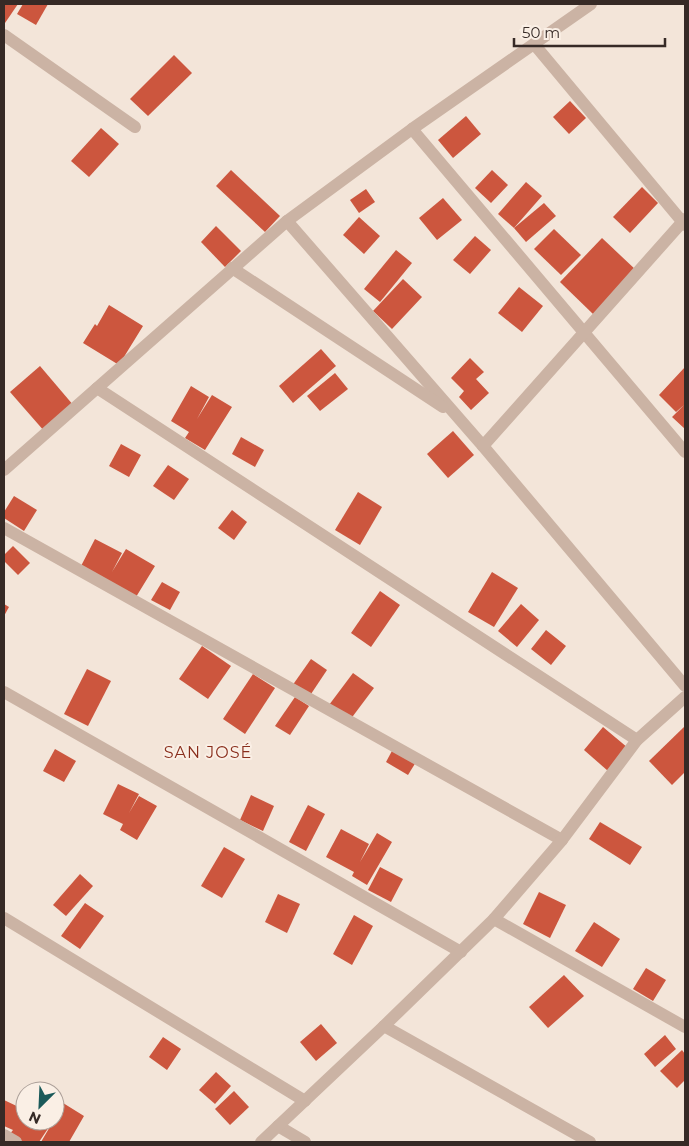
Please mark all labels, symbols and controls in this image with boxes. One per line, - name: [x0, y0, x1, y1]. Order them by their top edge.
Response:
- scale bar: [514, 15, 665, 47]
- text: 50 m: [522, 23, 560, 42]
- district label: SAN JOSÉ: [164, 743, 252, 762]
- north arrow: [15, 1081, 65, 1131]
- text: N: [26, 1107, 44, 1128]

